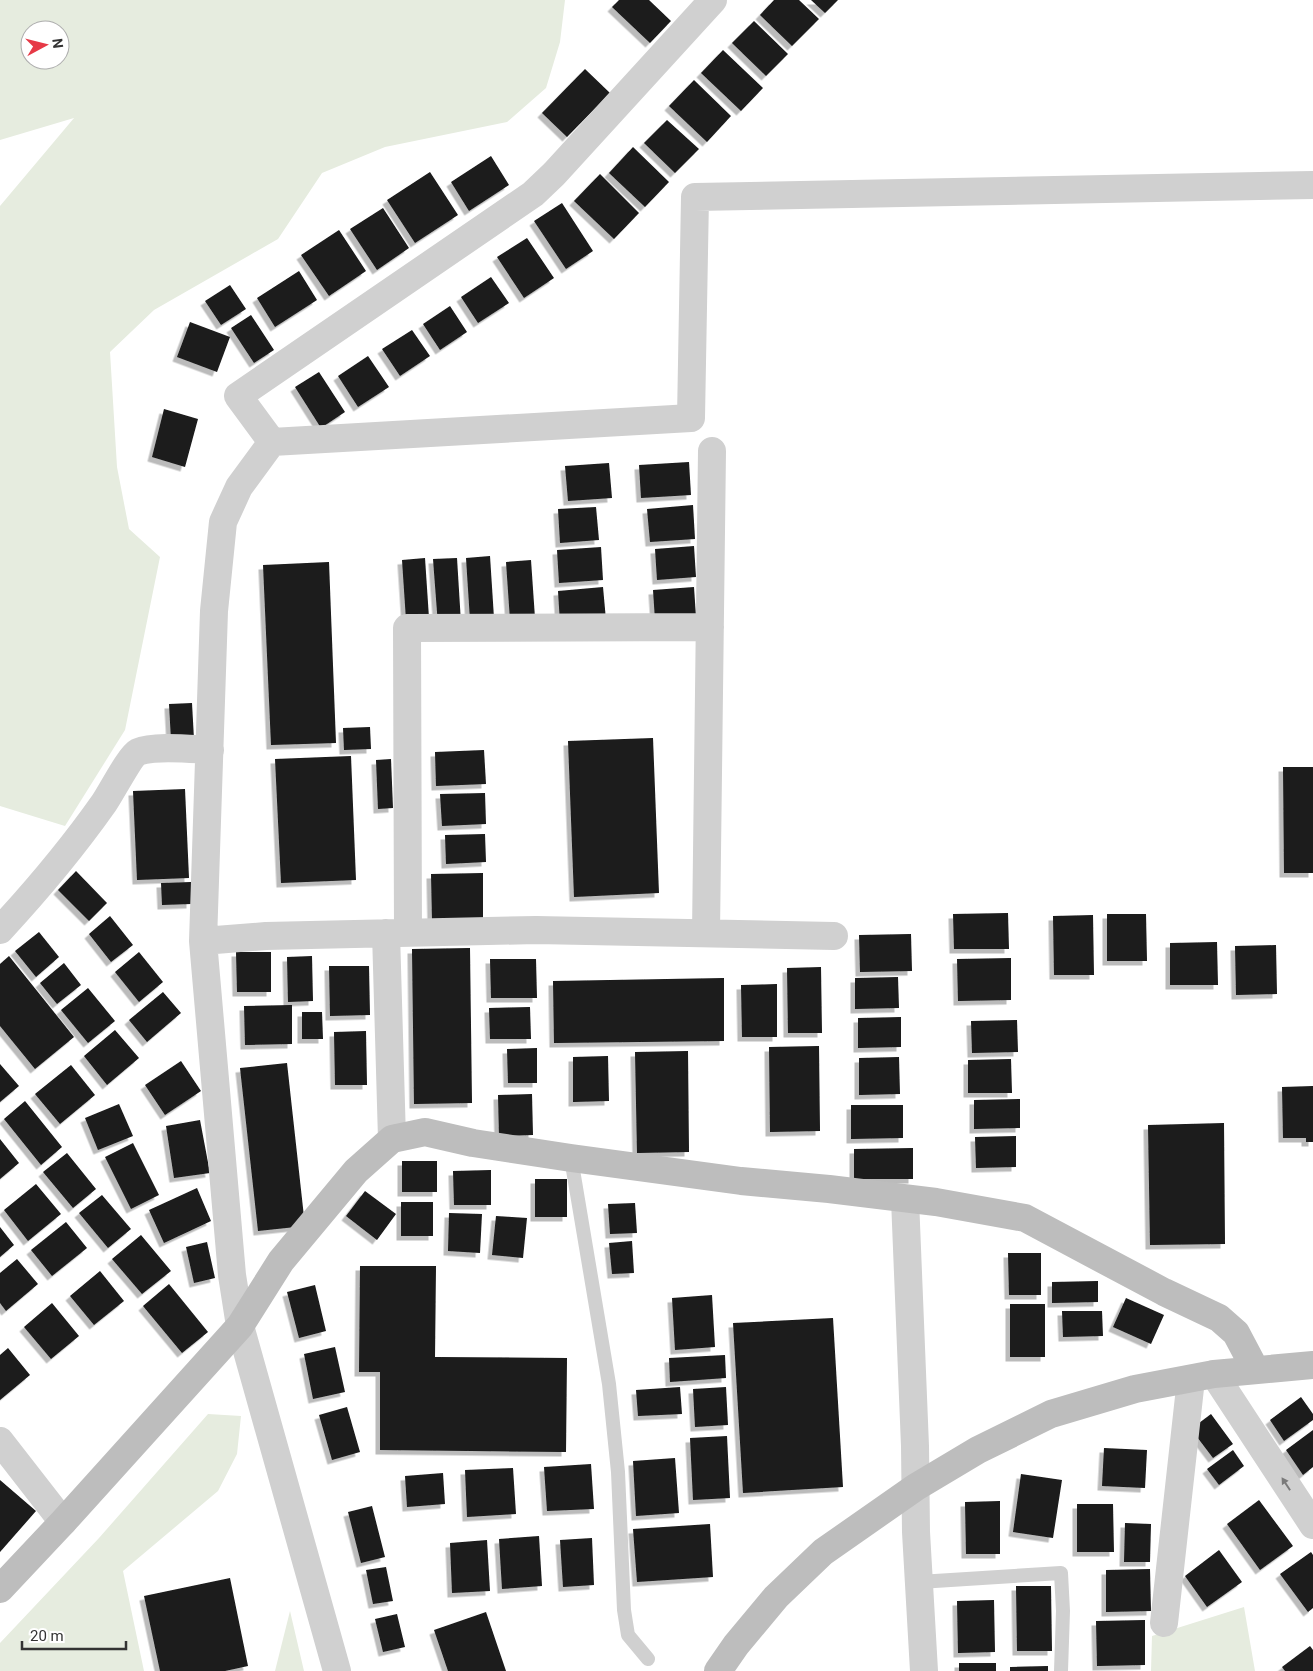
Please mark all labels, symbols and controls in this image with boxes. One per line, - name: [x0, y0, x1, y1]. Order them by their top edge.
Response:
- north arrow: [20, 20, 70, 70]
- text: N: [49, 38, 66, 49]
- one-way arrow: [1281, 1478, 1291, 1491]
- scale bar: [22, 1618, 126, 1650]
- text: 20 m: [30, 1627, 64, 1645]

